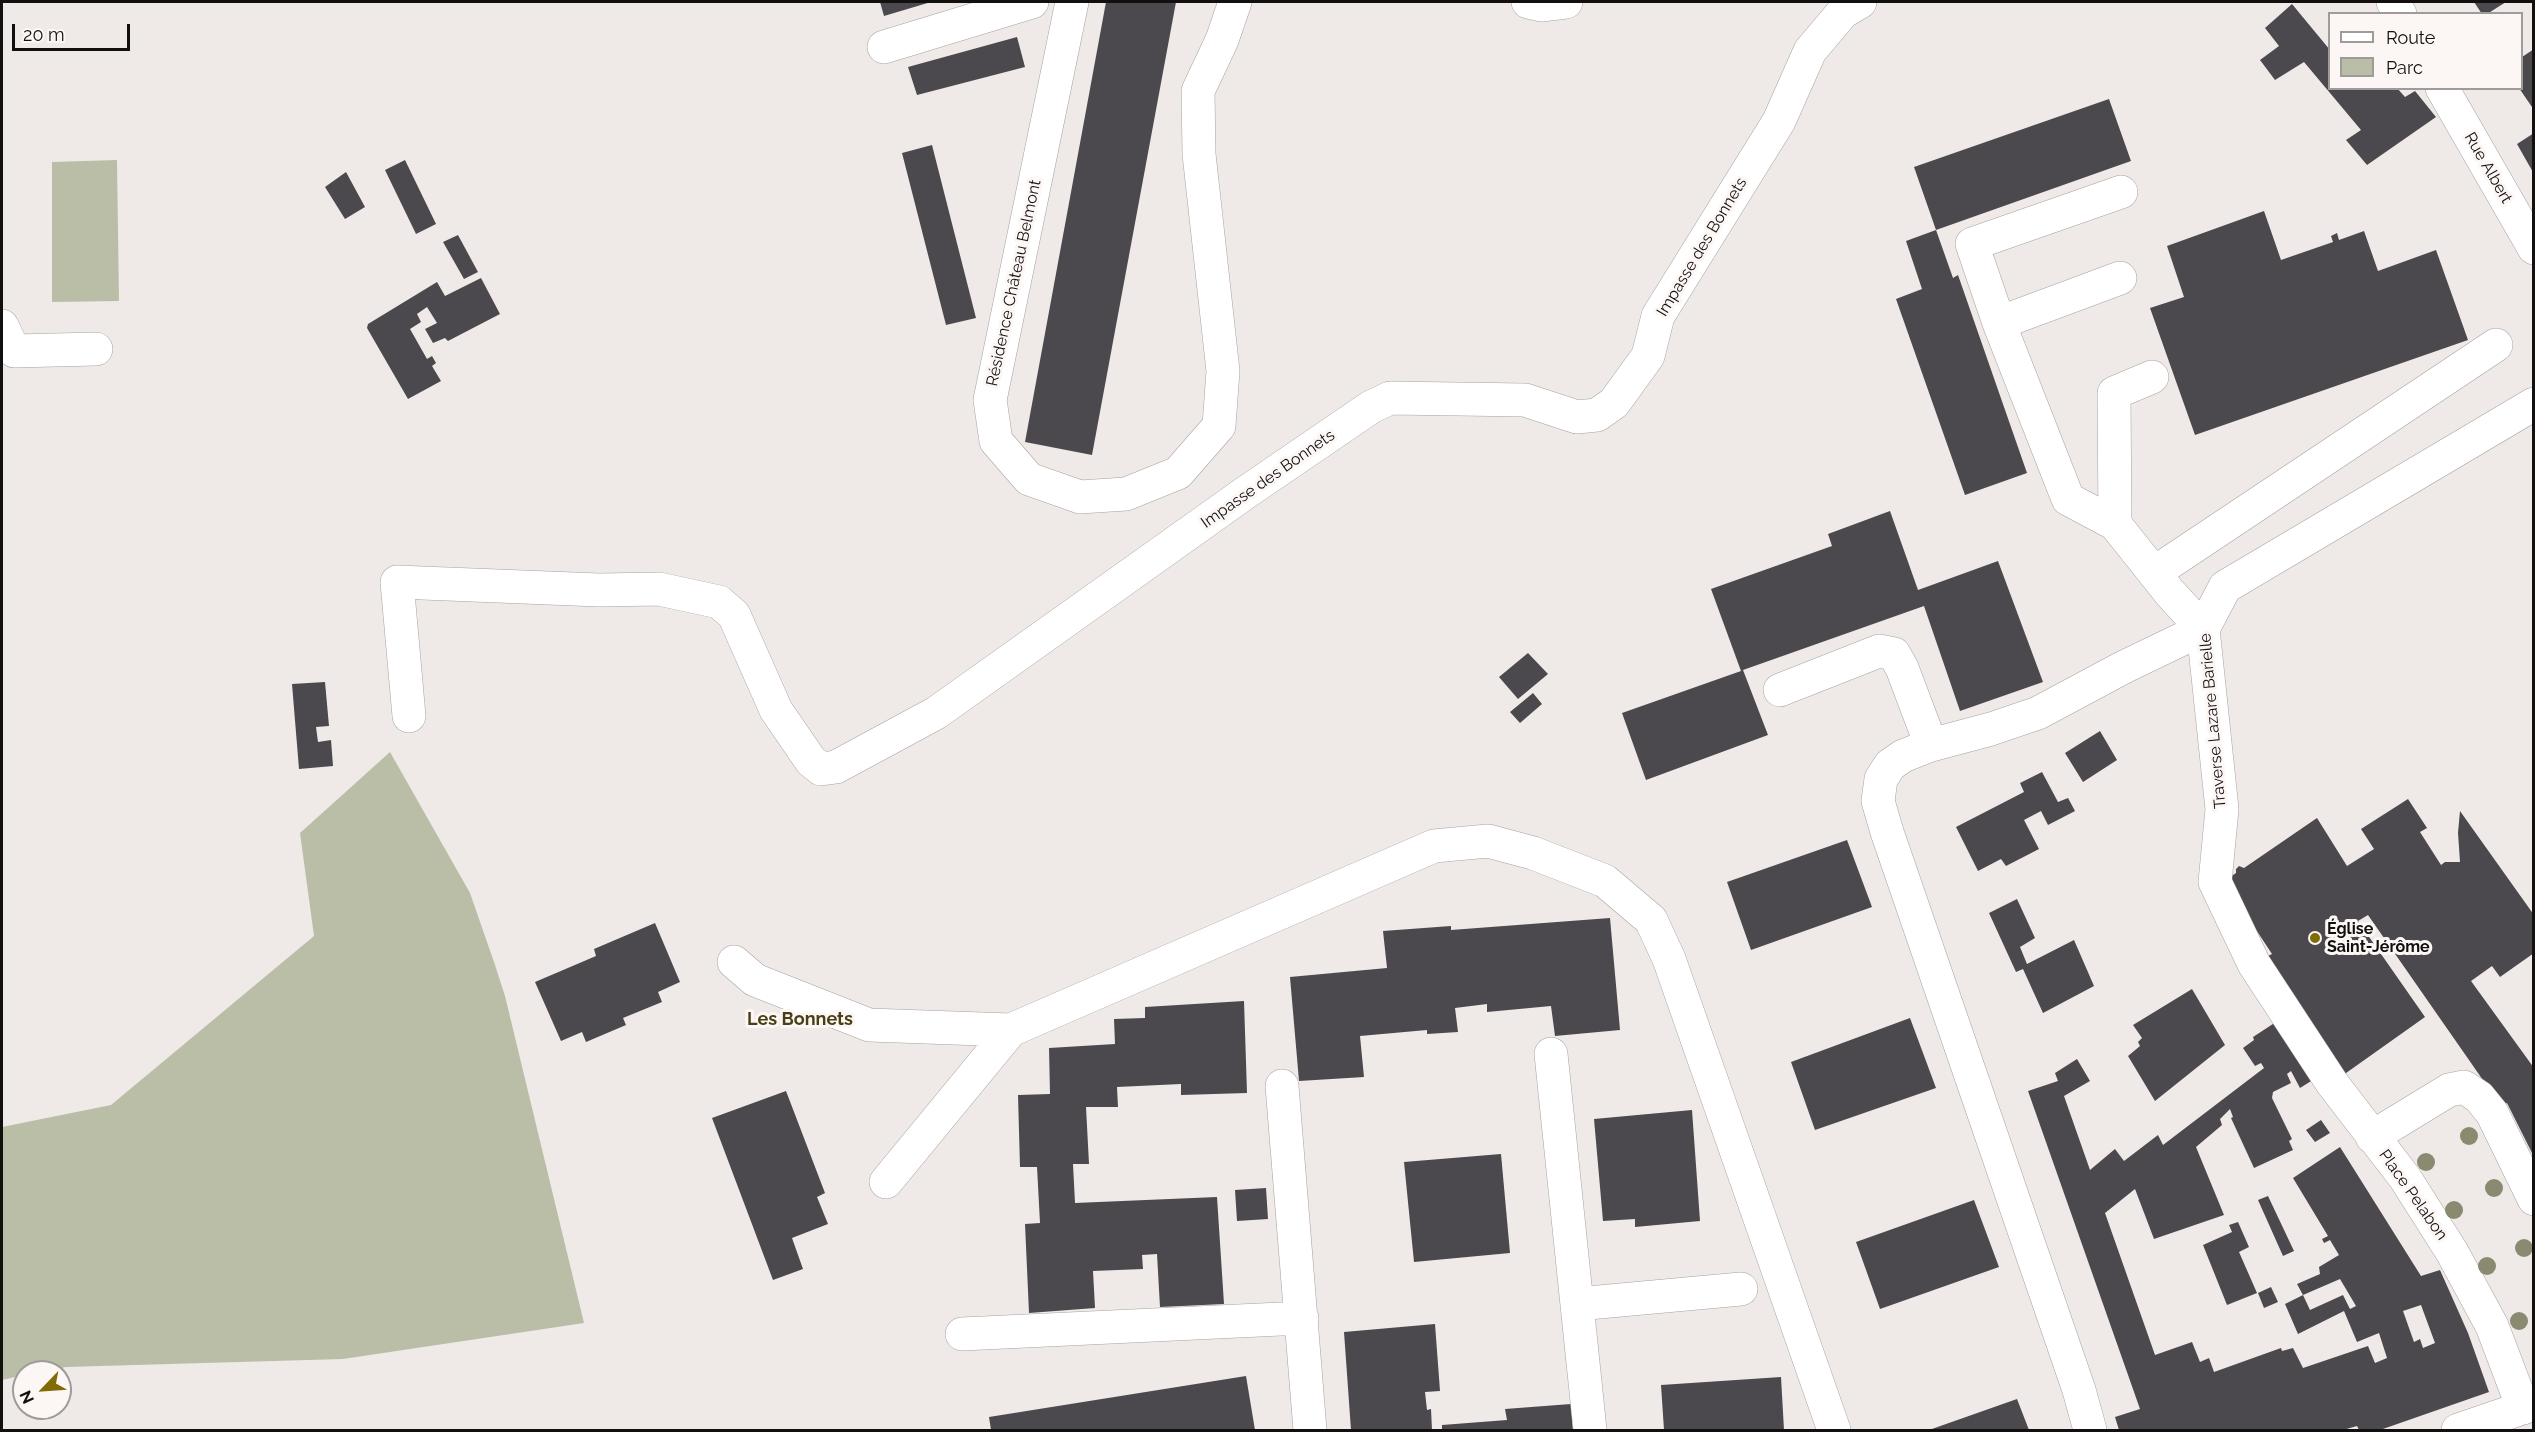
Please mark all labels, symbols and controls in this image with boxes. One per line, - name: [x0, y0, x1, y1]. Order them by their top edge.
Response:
- scale bar: [15, 12, 134, 50]
- legend: [2328, 12, 2523, 90]
- text: 20 m: [23, 24, 65, 45]
- text: Route: [2386, 27, 2435, 48]
- text: Parc: [2386, 57, 2423, 78]
- street label: Rue Albert: [2460, 129, 2516, 207]
- street label: Impasse des Bonnets: [1653, 174, 1751, 320]
- street label: Résidence Château Belmont: [983, 178, 1045, 388]
- street label: Impasse des Bonnets: [1198, 426, 1338, 532]
- street label: Traverse Lazare Barielle: [2196, 632, 2230, 810]
- place label: Église Saint-Jérôme: [2327, 919, 2430, 957]
- marker: Église Saint-Jérôme: [2308, 931, 2322, 945]
- district label: Les Bonnets: [747, 1009, 853, 1031]
- street label: Place Pelabon: [2375, 1146, 2451, 1244]
- north arrow: [12, 1360, 72, 1420]
- text: N: [16, 1387, 38, 1407]

